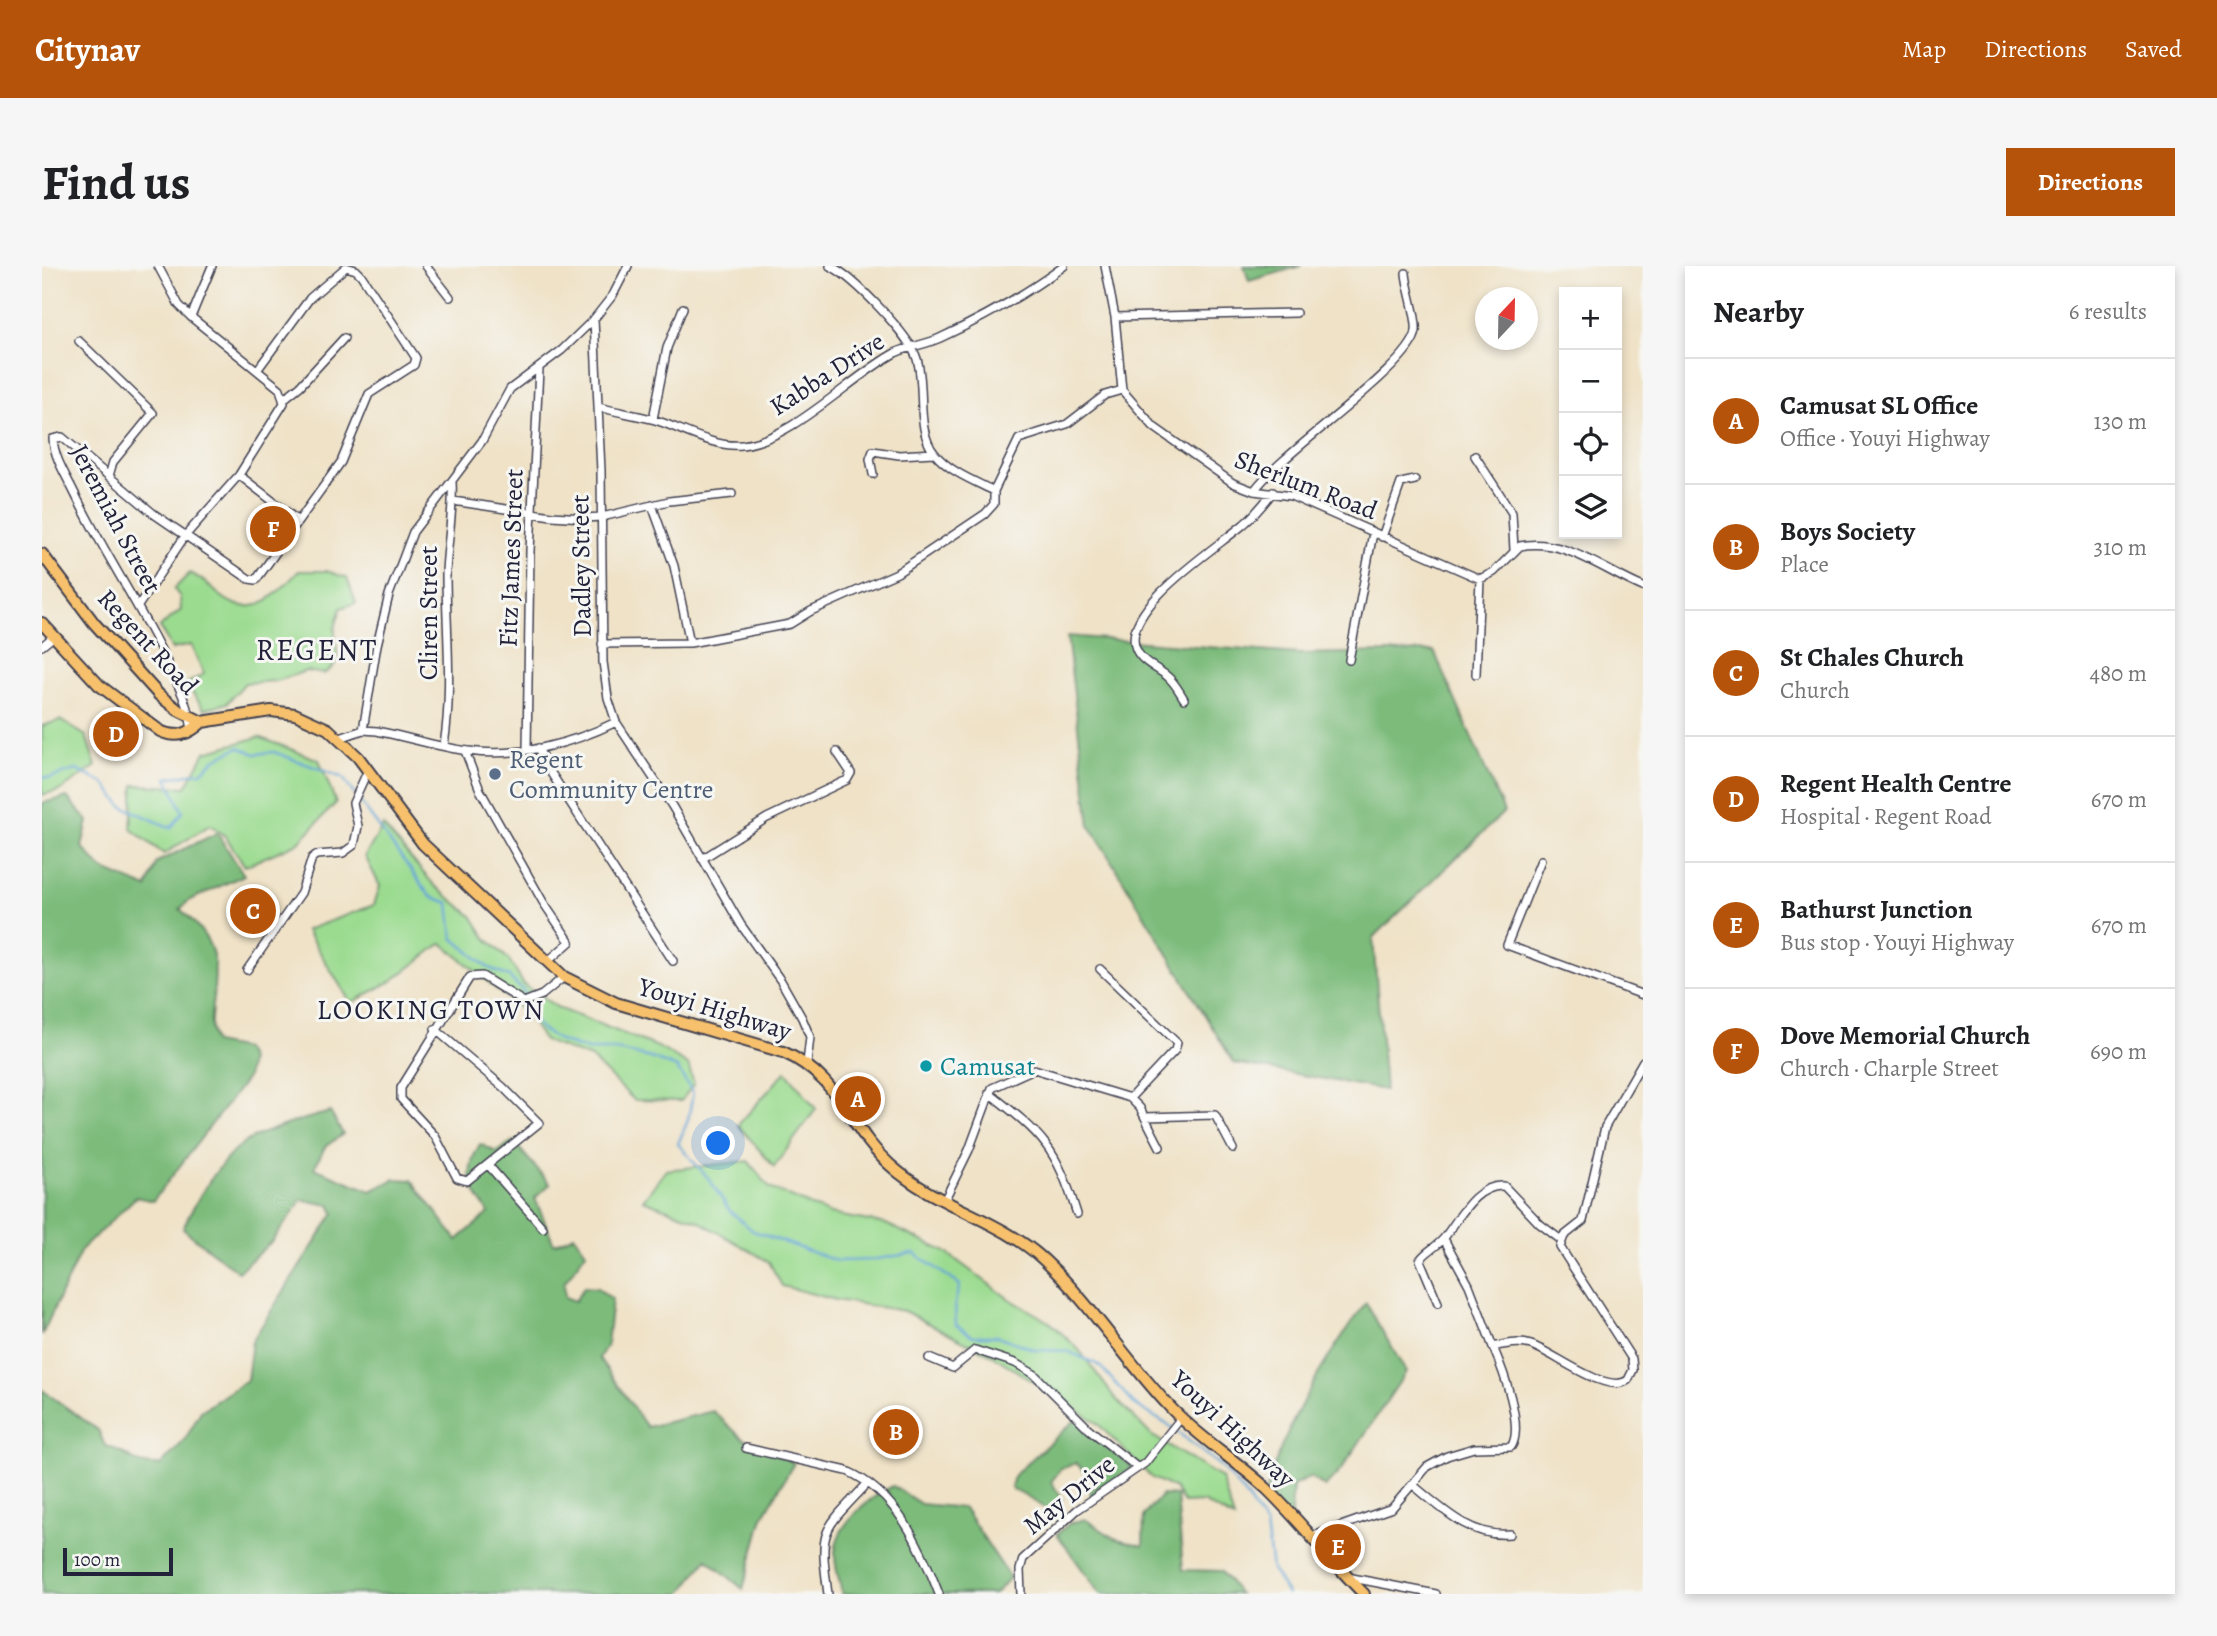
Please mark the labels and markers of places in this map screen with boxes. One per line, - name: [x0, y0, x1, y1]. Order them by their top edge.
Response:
- pin: F: [250, 503, 296, 555]
- pin: D: [93, 708, 139, 760]
- place label: Regent Community Centre: [509, 742, 714, 807]
- marker: Regent Community Centre: [487, 766, 503, 782]
- pin: C: [230, 885, 276, 937]
- place label: Camusat: [940, 1049, 1036, 1084]
- marker: Camusat: [918, 1058, 934, 1074]
- pin: A: [835, 1073, 881, 1125]
- pin: B: [873, 1406, 919, 1458]
- pin: E: [1315, 1521, 1361, 1573]

